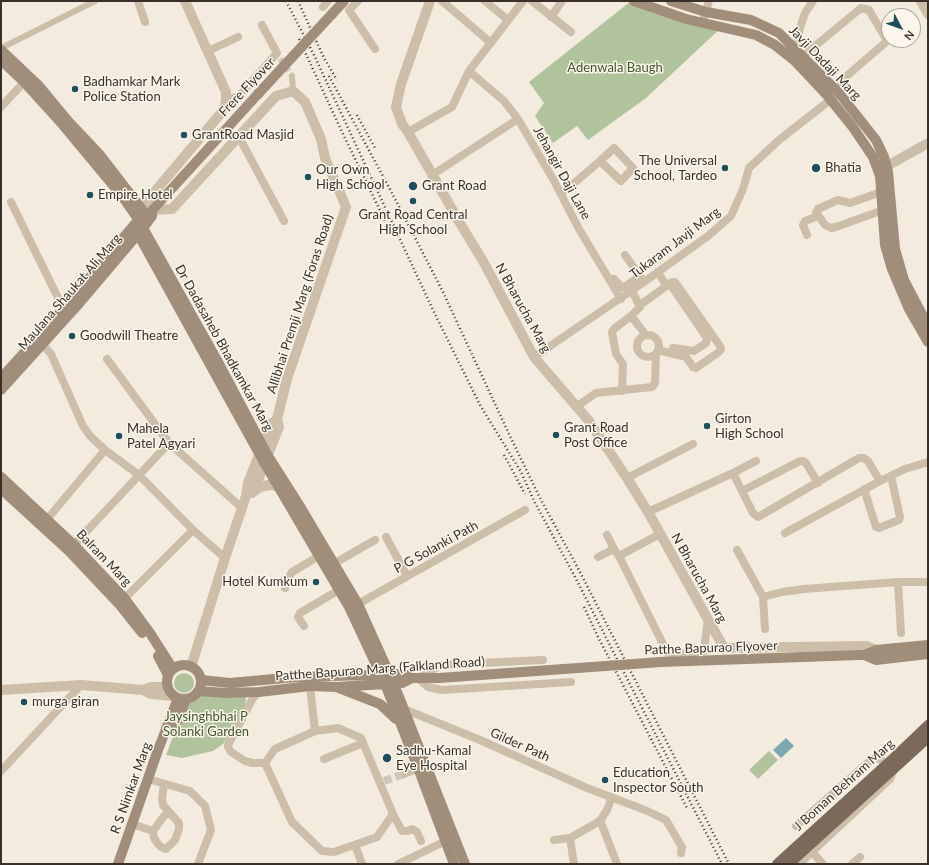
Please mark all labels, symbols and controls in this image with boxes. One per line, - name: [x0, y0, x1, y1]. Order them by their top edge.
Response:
- north arrow: [881, 8, 921, 48]
- street label: Javji Dadaji Marg: [786, 23, 864, 103]
- text: N: [902, 28, 917, 43]
- street label: Frere Flyover: [216, 54, 278, 120]
- park label: Adenwala Baugh: [567, 60, 663, 76]
- place label: Badhamkar Mark Police Station: [83, 74, 180, 105]
- marker: Badhamkar Mark Police Station: [70, 84, 80, 94]
- street label: Jehangir Daji Lane: [530, 124, 594, 222]
- place label: GrantRoad Masjid: [192, 127, 294, 143]
- marker: GrantRoad Masjid: [179, 130, 189, 140]
- place label: The Universal School, Tardeo: [634, 153, 717, 184]
- place label: Bhatia: [825, 160, 861, 176]
- place label: Our Own High School: [316, 162, 385, 193]
- marker: Bhatia: [810, 162, 822, 174]
- marker: The Universal School, Tardeo: [720, 163, 730, 173]
- marker: Our Own High School: [303, 172, 313, 182]
- place label: Grant Road: [422, 178, 486, 194]
- marker: Grant Road: [407, 180, 419, 192]
- place label: Empire Hotel: [98, 187, 173, 203]
- marker: Empire Hotel: [85, 190, 95, 200]
- marker: Grant Road Central High School: [408, 196, 418, 206]
- street label: Tukaram Javji Marg: [627, 204, 723, 282]
- place label: Grant Road Central High School: [358, 207, 468, 238]
- street label: Allibhai Premji Marg (Foras Road): [264, 212, 336, 396]
- street label: Maulana Shaukat Ali Marg: [15, 231, 125, 353]
- street label: N Bharucha Marg: [492, 260, 554, 356]
- street label: Dr Dadasaheb Bhadkamkar Marg: [172, 262, 276, 434]
- place label: Goodwill Theatre: [80, 328, 178, 344]
- marker: Goodwill Theatre: [67, 331, 77, 341]
- place label: Girton High School: [715, 411, 784, 442]
- place label: Grant Road Post Office: [564, 420, 628, 451]
- place label: Mahela Patel Agyari: [127, 421, 195, 452]
- marker: Girton High School: [702, 421, 712, 431]
- marker: Grant Road Post Office: [551, 430, 561, 440]
- marker: Mahela Patel Agyari: [114, 431, 124, 441]
- street label: P G Solanki Path: [391, 517, 481, 577]
- street label: Balram Marg: [73, 526, 135, 590]
- street label: N Bharucha Marg: [668, 530, 730, 626]
- place label: Hotel Kumkum: [222, 574, 308, 590]
- marker: Hotel Kumkum: [311, 577, 321, 587]
- street label: Patthe Bapurao Flyover: [644, 638, 778, 658]
- street label: Patthe Bapurao Marg (Falkland Road): [275, 654, 485, 684]
- place label: murga giran: [32, 694, 99, 710]
- marker: murga giran: [19, 697, 29, 707]
- park label: Jaysinghbhai P Solanki Garden: [163, 709, 249, 740]
- street label: Gilder Path: [488, 725, 552, 765]
- street label: J Boman Behram Marg: [791, 736, 897, 834]
- street label: R S Nimkar Marg: [107, 740, 155, 836]
- place label: Sadhu-Kamal Eye Hospital: [396, 743, 471, 774]
- marker: Sadhu-Kamal Eye Hospital: [381, 752, 393, 764]
- place label: Education Inspector South: [613, 765, 703, 796]
- marker: Education Inspector South: [600, 775, 610, 785]

